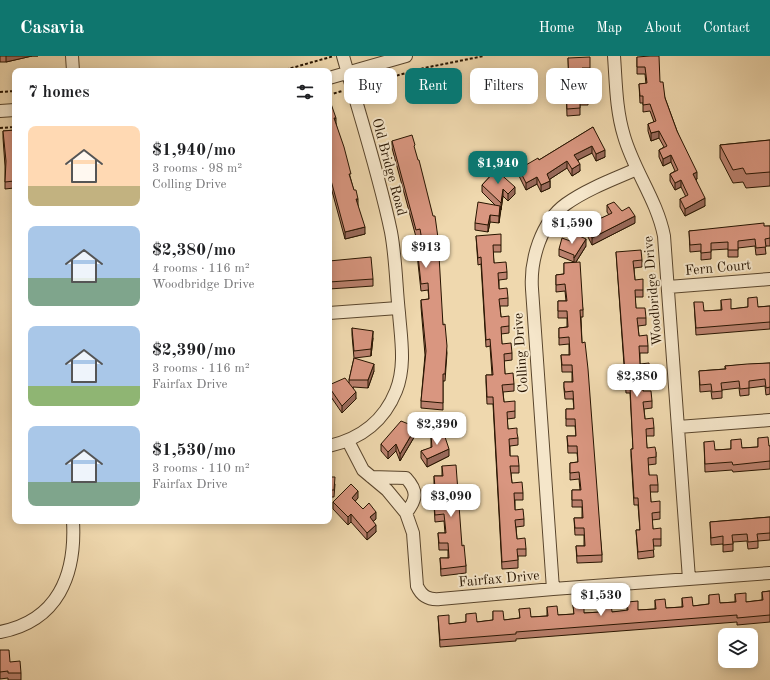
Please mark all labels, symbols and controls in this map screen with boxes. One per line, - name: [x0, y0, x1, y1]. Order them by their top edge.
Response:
- text: Casavia: [20, 19, 84, 38]
- text: Home: [539, 21, 574, 35]
- text: Map: [596, 21, 622, 35]
- text: About: [644, 21, 681, 35]
- text: Contact: [703, 21, 750, 35]
- chip: Buy: [344, 68, 397, 104]
- chip: Rent: [405, 68, 462, 104]
- chip: Filters: [470, 68, 538, 104]
- chip: New: [546, 68, 602, 104]
- icon: filters: [294, 81, 316, 103]
- text: 7 homes: [28, 84, 90, 101]
- street label: Old Bridge Road: [369, 117, 409, 217]
- icon: home: [60, 142, 108, 190]
- text: $1,940/mo: [152, 142, 236, 159]
- pin: $1,940: [465, 151, 531, 185]
- text: $1,940: [477, 157, 519, 170]
- text: 3 rooms · 98 m²: [152, 162, 242, 175]
- text: Colling Drive: [152, 178, 227, 191]
- pin: $1,590: [539, 211, 605, 245]
- text: $1,590: [551, 217, 593, 230]
- pin: $913: [402, 235, 450, 269]
- street label: Woodbridge Drive: [641, 235, 665, 347]
- text: $913: [411, 241, 441, 254]
- icon: home: [60, 242, 108, 290]
- text: $2,380/mo: [152, 242, 236, 259]
- street label: Fern Court: [684, 258, 752, 278]
- text: 4 rooms · 116 m²: [152, 262, 250, 275]
- text: Woodbridge Drive: [152, 278, 254, 291]
- street label: Colling Drive: [511, 312, 531, 394]
- icon: home: [60, 342, 108, 390]
- text: $2,390/mo: [152, 342, 236, 359]
- text: 3 rooms · 116 m²: [152, 362, 250, 375]
- pin: $2,380: [604, 364, 670, 398]
- text: $2,380: [616, 370, 658, 383]
- text: Fairfax Drive: [152, 378, 228, 391]
- pin: $2,390: [404, 412, 470, 446]
- text: $2,390: [416, 418, 458, 431]
- icon: home: [60, 442, 108, 490]
- text: $1,530/mo: [152, 442, 236, 459]
- text: 3 rooms · 110 m²: [152, 462, 250, 475]
- text: Fairfax Drive: [152, 478, 228, 491]
- pin: $3,090: [418, 484, 484, 518]
- text: $3,090: [430, 490, 472, 503]
- street label: Fairfax Drive: [458, 568, 540, 590]
- pin: $1,530: [568, 583, 634, 617]
- text: $1,530: [580, 589, 622, 602]
- map controls: [718, 628, 758, 668]
- button: layers: [718, 628, 758, 668]

